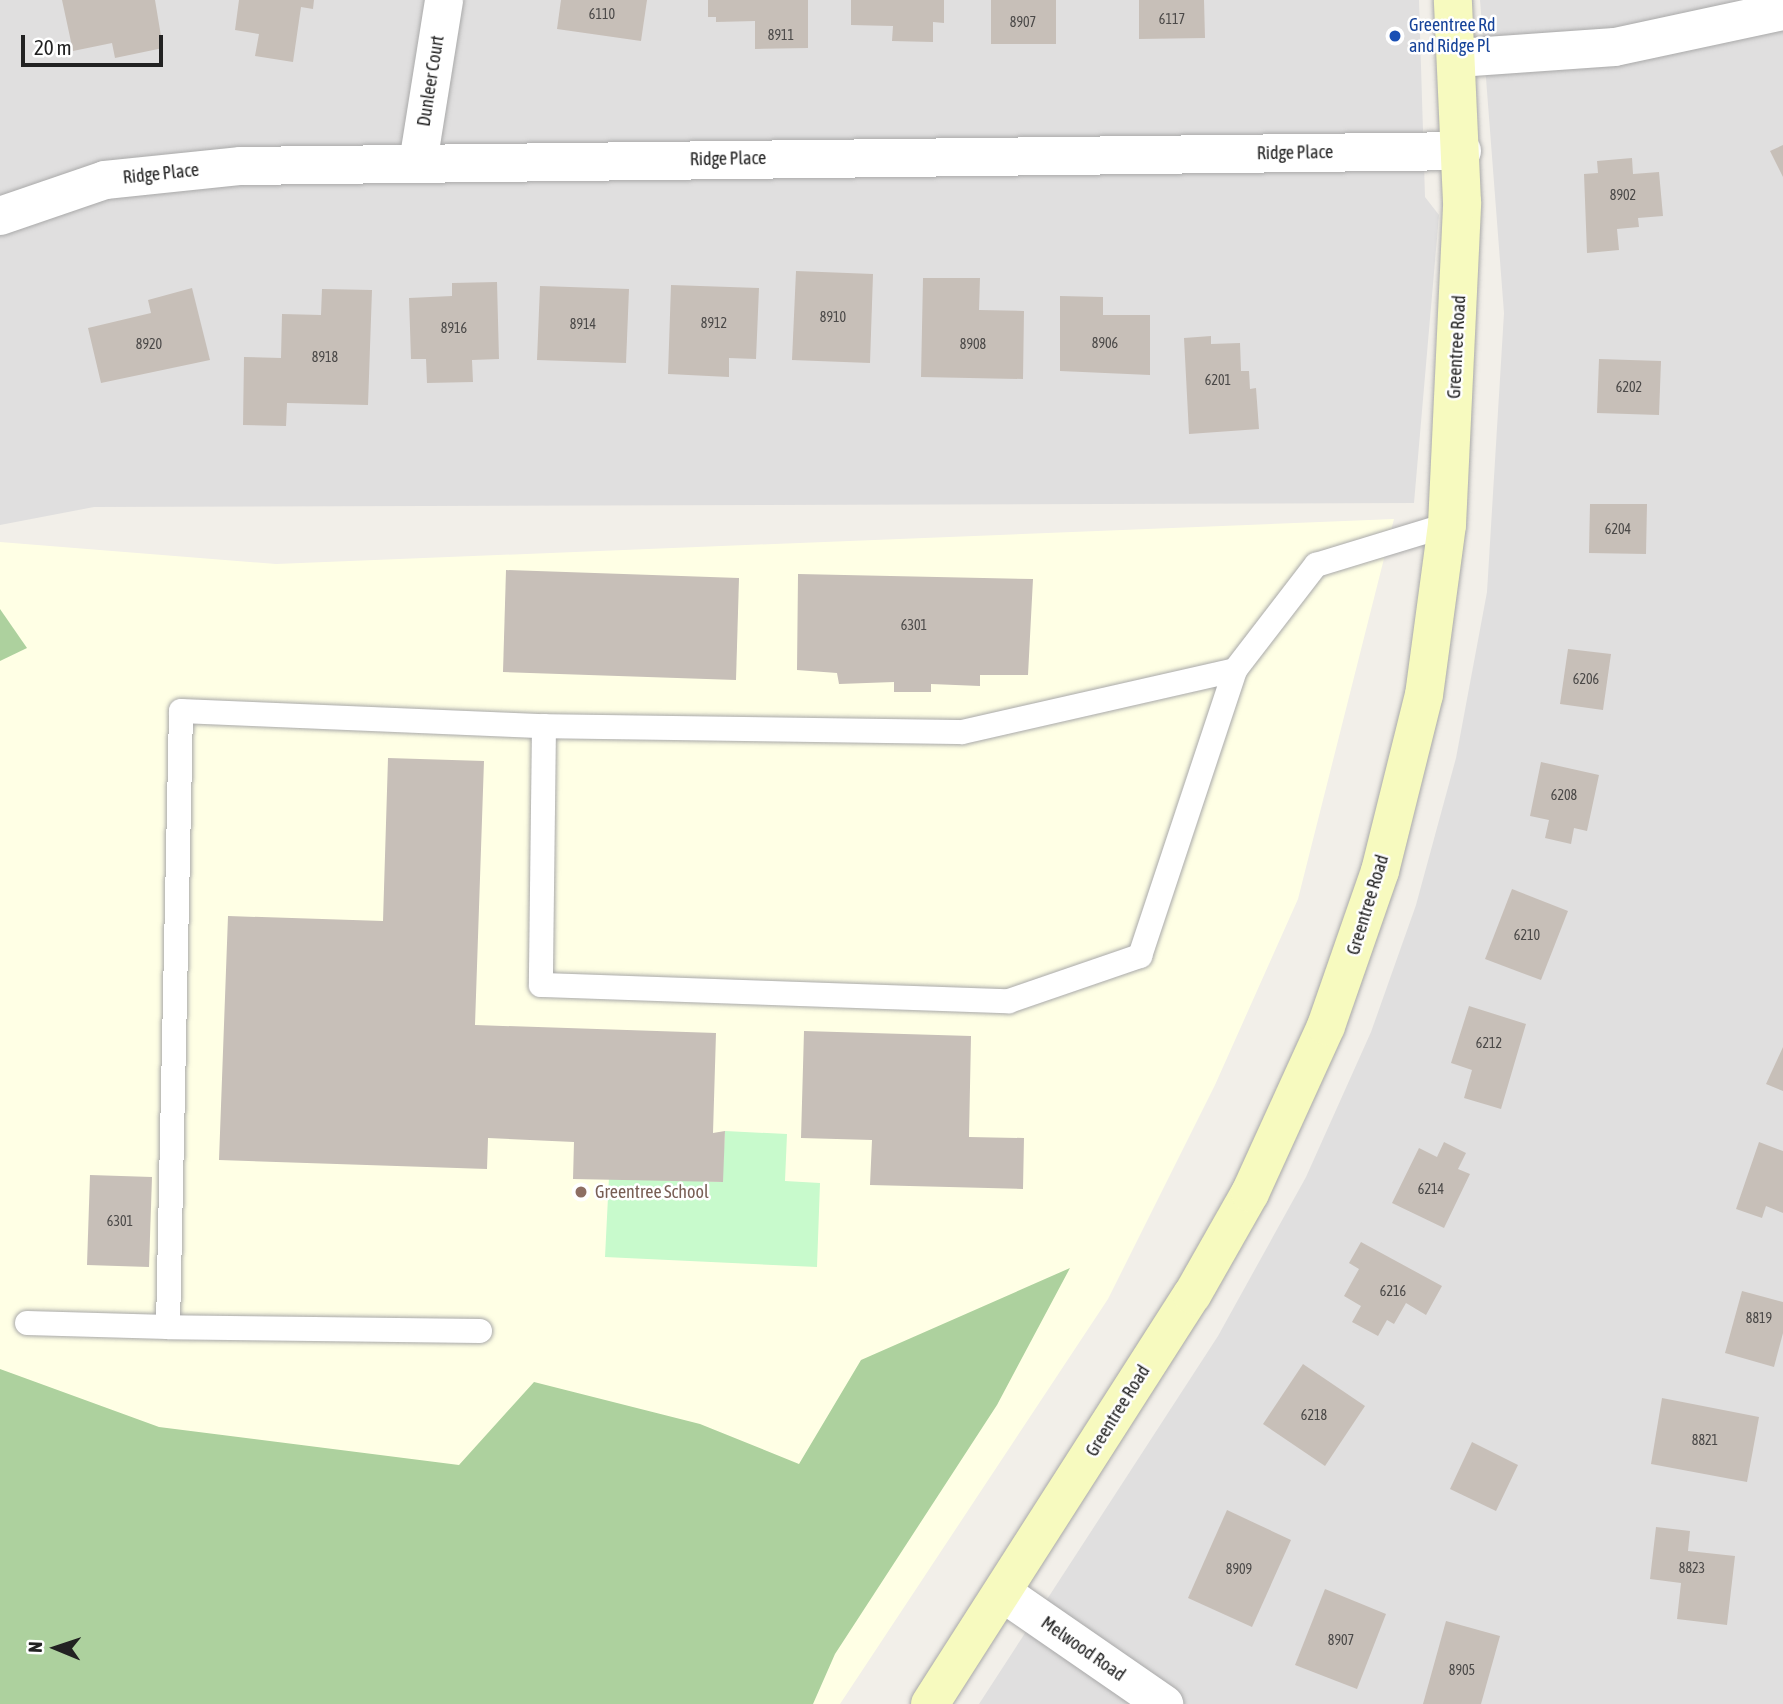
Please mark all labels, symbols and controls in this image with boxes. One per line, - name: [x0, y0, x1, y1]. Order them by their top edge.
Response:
- house number: 6110: [589, 6, 615, 22]
- house number: 6117: [1159, 11, 1185, 27]
- house number: 8907: [1010, 14, 1036, 30]
- place label: Greentree Rd and Ridge Pl: [1409, 15, 1496, 58]
- scale bar: [24, 21, 166, 65]
- house number: 8911: [768, 27, 794, 43]
- marker: Greentree Rd and Ridge Pl: [1387, 28, 1403, 44]
- street label: Dunleer Court: [413, 34, 449, 128]
- text: 20 m: [34, 35, 72, 59]
- street label: Ridge Place: [1257, 142, 1333, 164]
- street label: Ridge Place: [690, 148, 766, 170]
- street label: Ridge Place: [122, 159, 200, 189]
- house number: 8902: [1610, 187, 1636, 203]
- street label: Greentree Road: [1444, 295, 1470, 399]
- house number: 8910: [820, 309, 846, 325]
- house number: 8912: [701, 315, 727, 331]
- house number: 8914: [570, 316, 596, 332]
- house number: 8916: [441, 320, 467, 336]
- house number: 8906: [1092, 335, 1118, 351]
- house number: 8920: [136, 336, 162, 352]
- house number: 8908: [960, 336, 986, 352]
- house number: 8918: [312, 349, 338, 365]
- house number: 6201: [1205, 372, 1231, 388]
- house number: 6202: [1616, 379, 1642, 395]
- house number: 6204: [1605, 521, 1631, 537]
- house number: 6301: [901, 617, 927, 633]
- house number: 6206: [1573, 671, 1599, 687]
- house number: 6208: [1551, 787, 1577, 803]
- street label: Greentree Road: [1343, 852, 1393, 958]
- house number: 6210: [1514, 927, 1540, 943]
- house number: 6212: [1476, 1035, 1502, 1051]
- place label: Greentree School: [595, 1181, 709, 1203]
- house number: 6214: [1418, 1181, 1444, 1197]
- marker: Greentree School: [573, 1184, 589, 1200]
- house number: 6301: [107, 1213, 133, 1229]
- house number: 6216: [1380, 1283, 1406, 1299]
- house number: 8819: [1746, 1310, 1772, 1326]
- street label: Greentree Road: [1081, 1361, 1155, 1461]
- house number: 6218: [1301, 1407, 1327, 1423]
- house number: 8821: [1692, 1432, 1718, 1448]
- house number: 8823: [1679, 1560, 1705, 1576]
- house number: 8909: [1226, 1561, 1252, 1577]
- street label: Melwood Road: [1037, 1612, 1129, 1686]
- north arrow: [21, 1613, 91, 1683]
- house number: 8907: [1328, 1632, 1354, 1648]
- text: N: [24, 1641, 46, 1653]
- house number: 8905: [1449, 1662, 1475, 1678]

